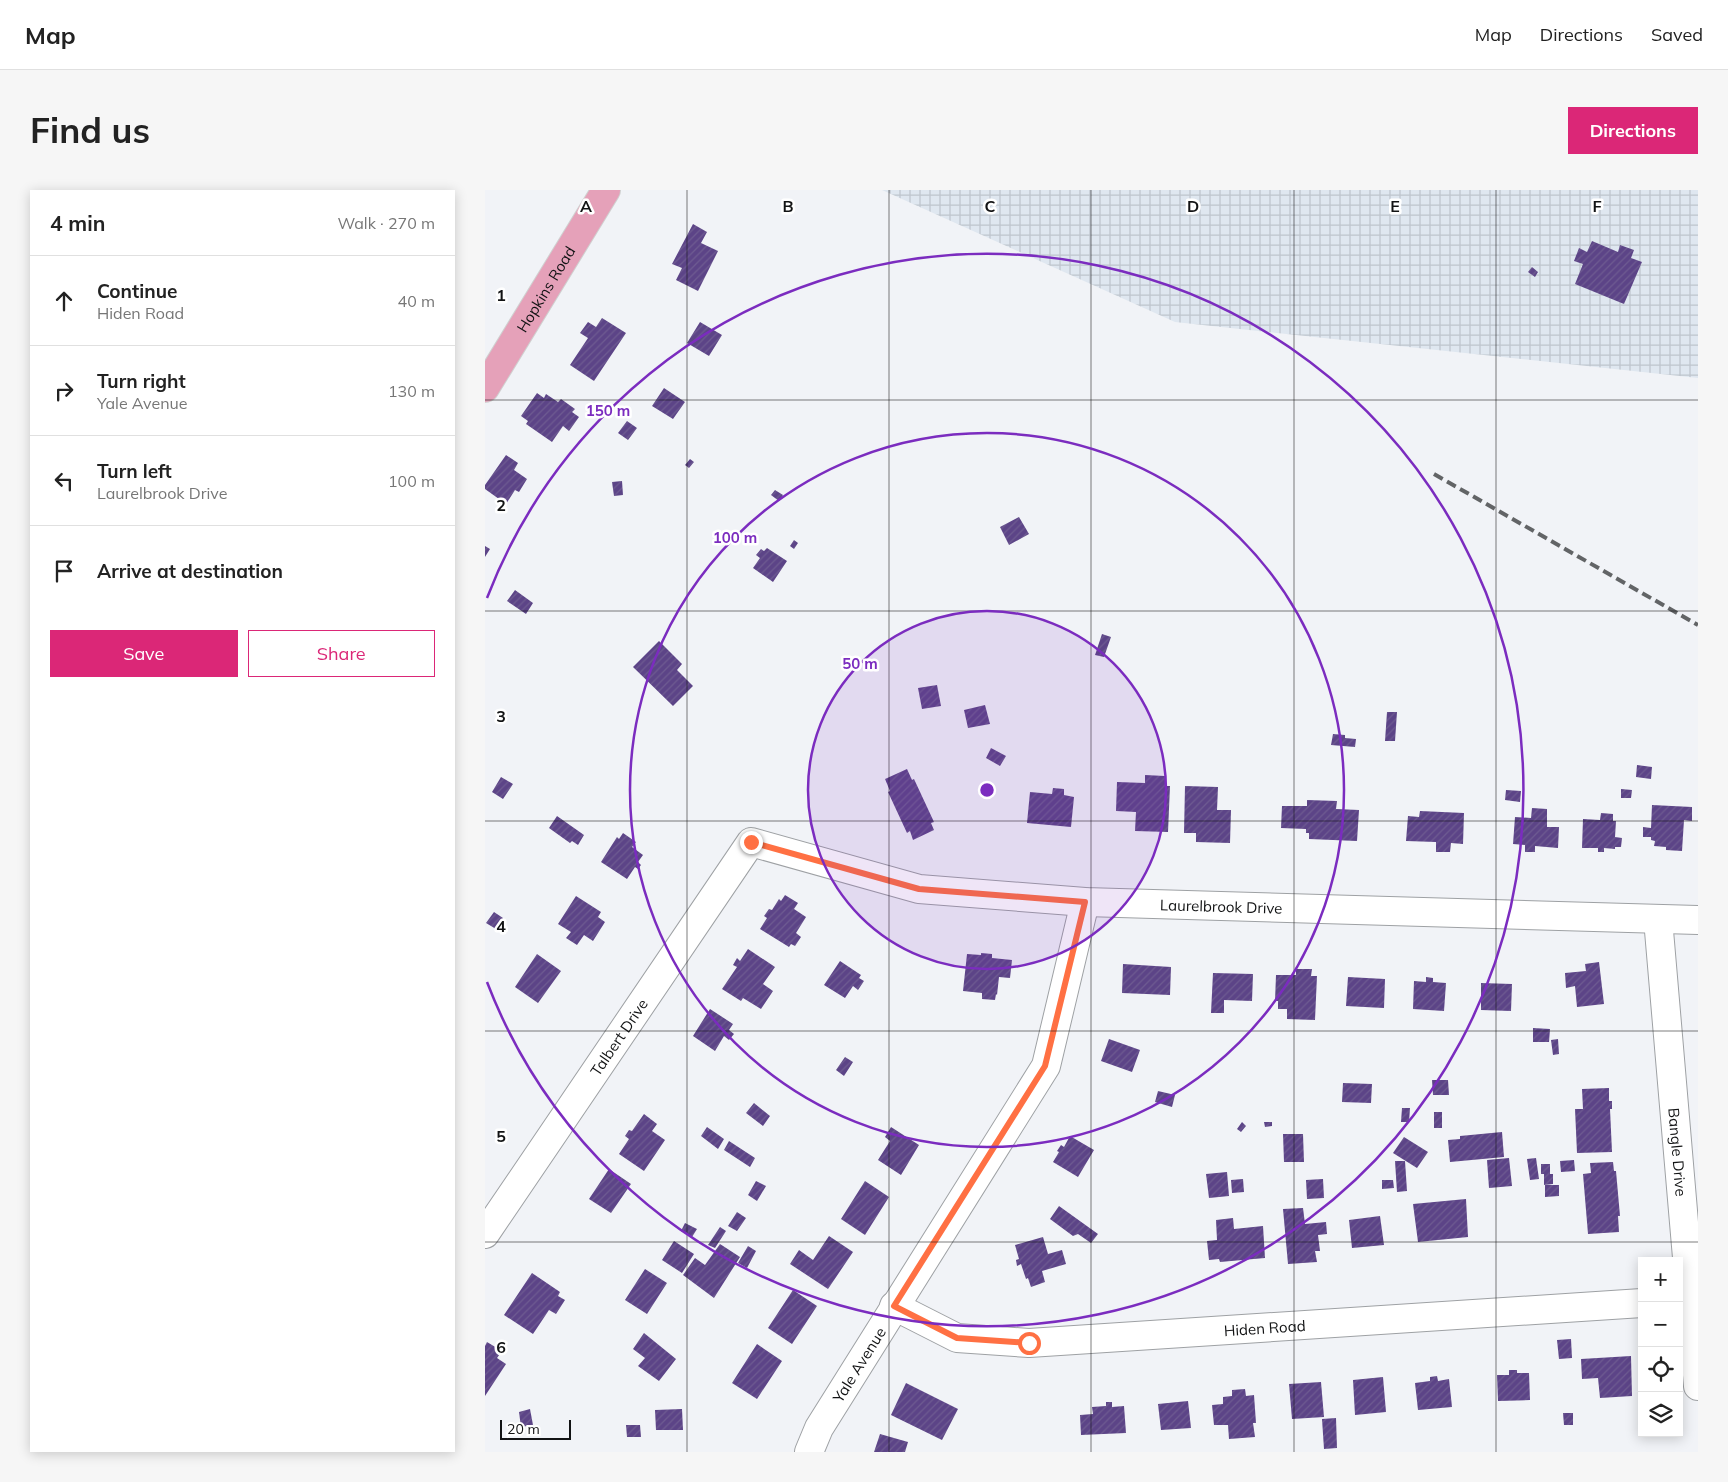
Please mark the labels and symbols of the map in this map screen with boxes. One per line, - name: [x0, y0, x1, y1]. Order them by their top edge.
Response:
- text: A: [580, 196, 592, 216]
- text: B: [782, 196, 794, 216]
- text: C: [985, 196, 996, 216]
- text: D: [1187, 196, 1199, 216]
- text: E: [1390, 196, 1400, 216]
- text: F: [1592, 196, 1602, 216]
- street label: Hopkins Road: [512, 243, 579, 336]
- text: 1: [496, 285, 506, 305]
- text: 150 m: [586, 401, 630, 420]
- text: 2: [496, 495, 506, 515]
- text: 100 m: [713, 528, 757, 547]
- text: 50 m: [842, 654, 878, 673]
- text: 3: [496, 706, 506, 726]
- centre of rings: [978, 781, 996, 799]
- route end: [740, 831, 763, 854]
- street label: Laurelbrook Drive: [1160, 895, 1283, 917]
- text: 4: [496, 916, 506, 936]
- street label: Talbert Drive: [586, 995, 651, 1079]
- street label: Bangle Drive: [1665, 1107, 1691, 1197]
- text: 5: [496, 1126, 506, 1146]
- street label: Hiden Road: [1223, 1315, 1306, 1340]
- street label: Yale Avenue: [828, 1323, 889, 1406]
- route start: [1018, 1332, 1041, 1355]
- text: 6: [496, 1337, 506, 1357]
- scale bar: [500, 1417, 571, 1440]

